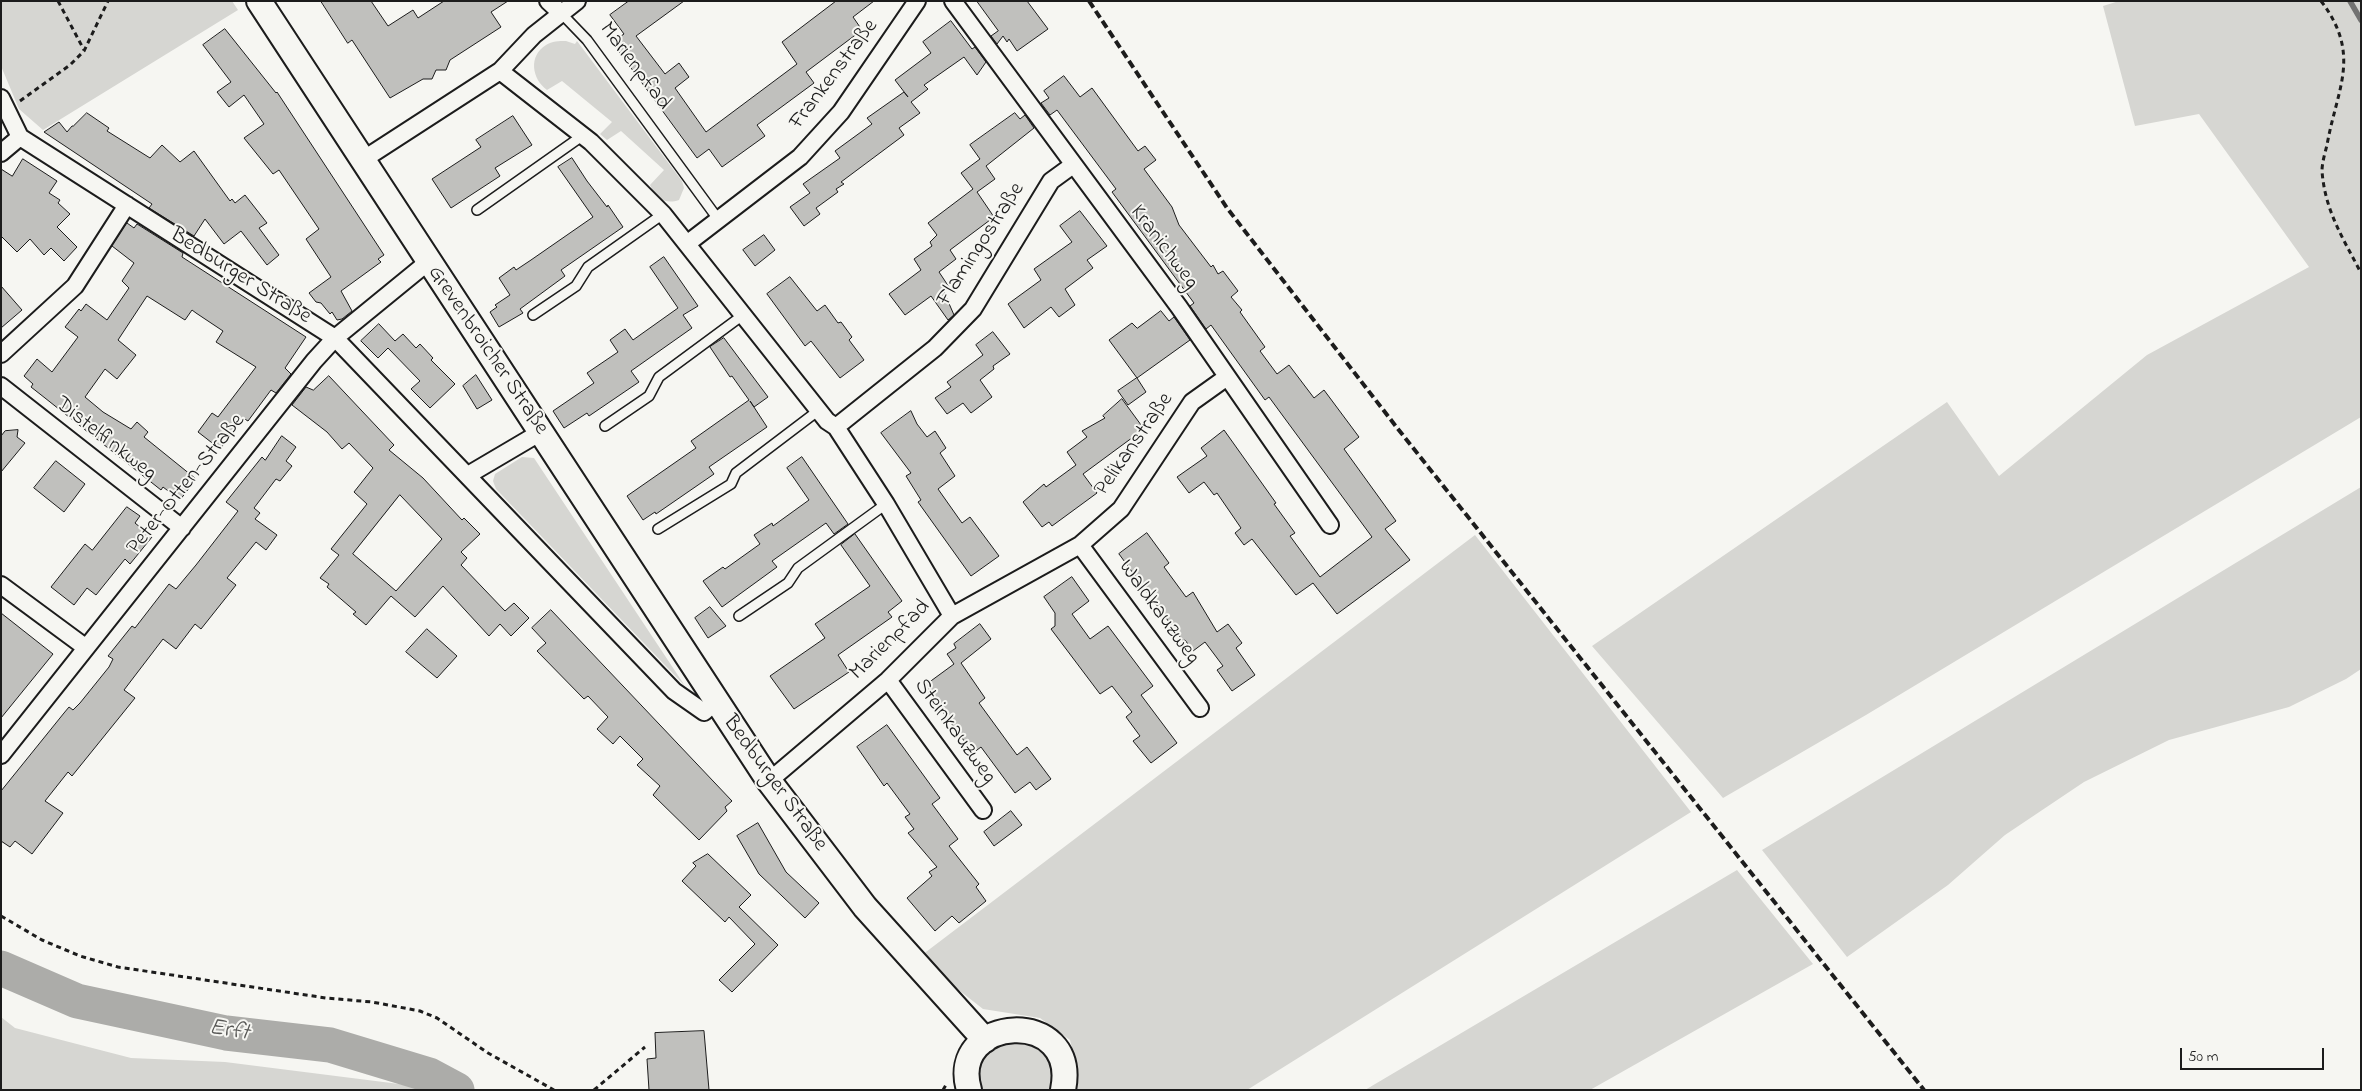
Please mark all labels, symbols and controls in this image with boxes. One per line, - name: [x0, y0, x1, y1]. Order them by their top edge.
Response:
- street label: Frankenstraße: [785, 15, 885, 135]
- street label: Marienpfad: [592, 18, 676, 116]
- street label: Flamingostraße: [932, 178, 1032, 312]
- street label: Kranichweg: [1123, 201, 1203, 295]
- street label: Bedburger Straße: [164, 223, 316, 331]
- street label: Grevenbroicher Straße: [421, 261, 553, 441]
- street label: Pelikanstraße: [1090, 388, 1180, 502]
- street label: Distelfinkweg: [49, 392, 161, 488]
- street label: Peter-Otten-Straße: [122, 409, 252, 561]
- street label: Waldkauzweg: [1111, 556, 1205, 670]
- street label: Marienpfad: [845, 595, 937, 687]
- street label: Steinkauzweg: [907, 674, 1001, 790]
- street label: Bedburger Straße: [716, 711, 832, 857]
- water label: Erft: [207, 1015, 251, 1049]
- scale bar: [2182, 1038, 2326, 1070]
- text: 50 m: [2188, 1046, 2218, 1068]

